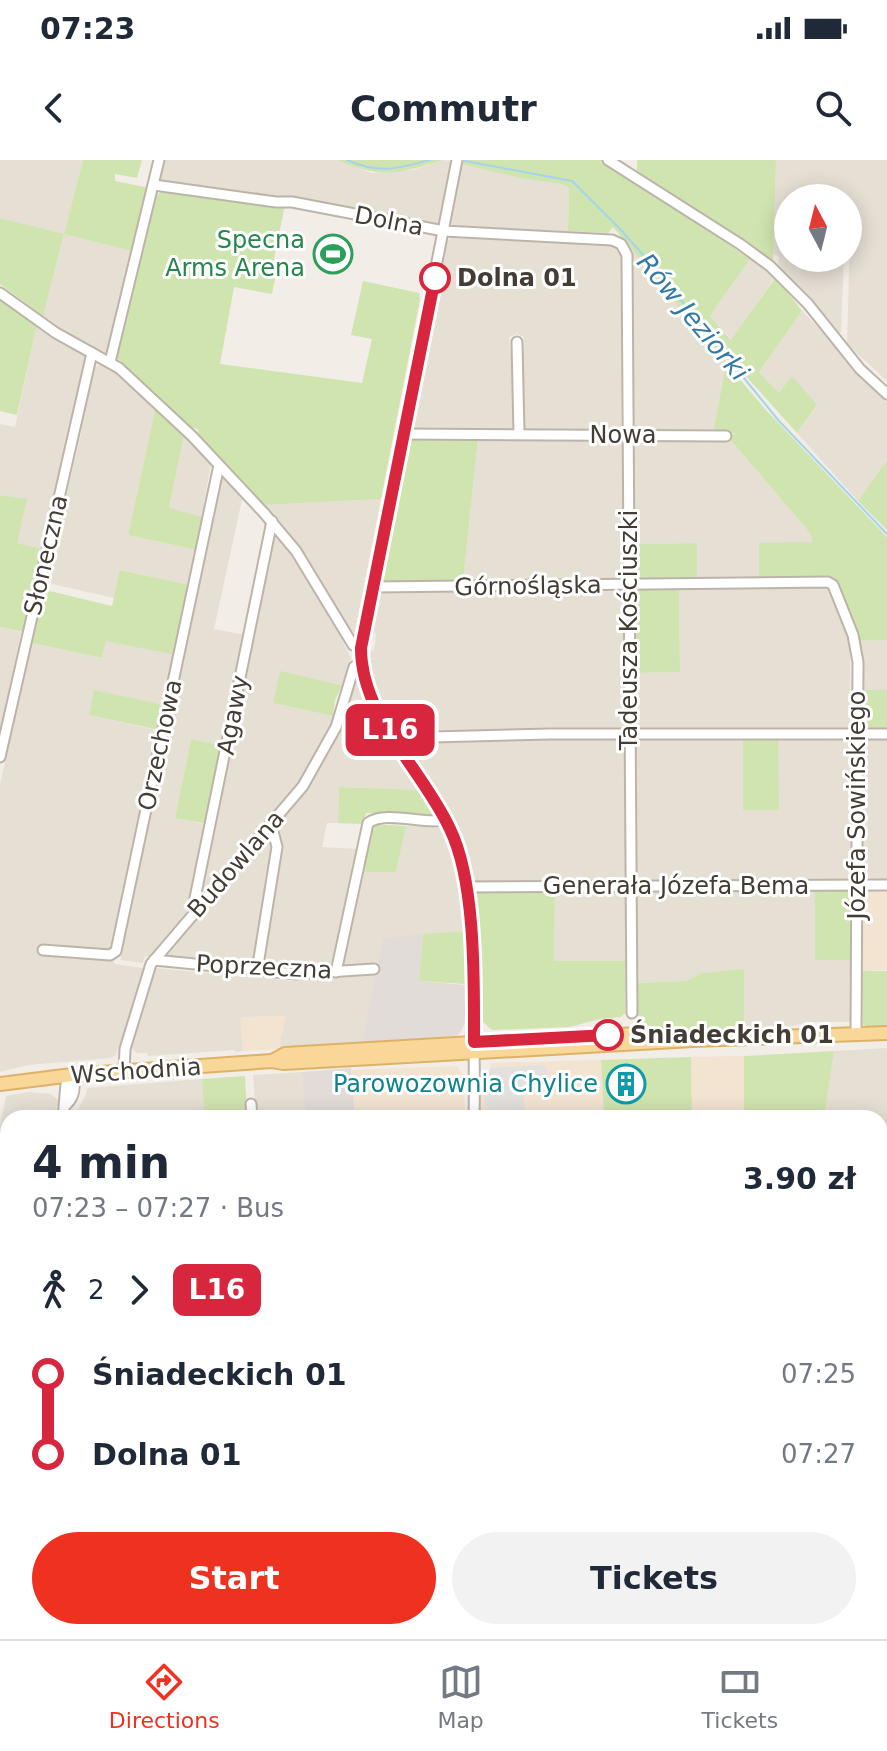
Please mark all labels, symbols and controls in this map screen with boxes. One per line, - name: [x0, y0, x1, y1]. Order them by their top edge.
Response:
- text: 07:23: [40, 11, 136, 46]
- icon: back: [32, 86, 76, 130]
- icon: search: [811, 86, 855, 130]
- text: Commutr: [350, 88, 537, 129]
- north arrow: [774, 184, 862, 272]
- map controls: [774, 184, 862, 272]
- street label: Dolna: [352, 201, 426, 241]
- place label: Specna Arms Arena: [165, 226, 305, 282]
- sports icon: Specna Arms Arena: [312, 233, 354, 275]
- water label: Rów Jeziorki: [631, 247, 755, 387]
- marker: Dolna 01: [420, 263, 450, 293]
- place label: Dolna 01: [457, 264, 577, 292]
- street label: Nowa: [590, 421, 656, 449]
- street label: Słoneczna: [19, 492, 73, 618]
- street label: Tadeusza Kościuszki: [615, 510, 643, 751]
- street label: Górnośląska: [454, 571, 602, 601]
- street label: Agawy: [212, 673, 254, 757]
- street label: Orzechowa: [132, 677, 188, 813]
- street label: Józefa Sowińskiego: [843, 690, 871, 922]
- line badge: L16: [344, 704, 436, 756]
- text: L16: [362, 713, 418, 746]
- street label: Budowlana: [182, 805, 290, 923]
- street label: Generała Józefa Bema: [543, 872, 809, 900]
- street label: Poprzeczna: [195, 949, 333, 985]
- place label: Śniadeckich 01: [630, 1019, 834, 1049]
- marker: Śniadeckich 01: [593, 1020, 623, 1050]
- street label: Wschodnia: [70, 1052, 202, 1090]
- building icon: Parowozownia Chylice: [605, 1063, 647, 1105]
- place label: Parowozownia Chylice: [333, 1070, 598, 1098]
- text: 4 min: [32, 1137, 170, 1188]
- text: 3.90 zł: [743, 1161, 856, 1196]
- text: 07:23 – 07:27 · Bus: [32, 1193, 284, 1223]
- icon: walk: [32, 1268, 76, 1312]
- icon: forward: [117, 1268, 161, 1312]
- text: L16: [189, 1273, 245, 1306]
- text: 2: [88, 1275, 105, 1305]
- text: Śniadeckich 01: [92, 1357, 347, 1392]
- text: 07:25: [781, 1359, 856, 1389]
- text: Dolna 01: [92, 1437, 242, 1472]
- text: 07:27: [781, 1439, 856, 1469]
- button: Start: [32, 1532, 436, 1624]
- button: Tickets: [452, 1532, 856, 1624]
- tab: Directions: [109, 1660, 220, 1733]
- tab: Map: [437, 1660, 484, 1733]
- tab: Tickets: [702, 1660, 778, 1733]

